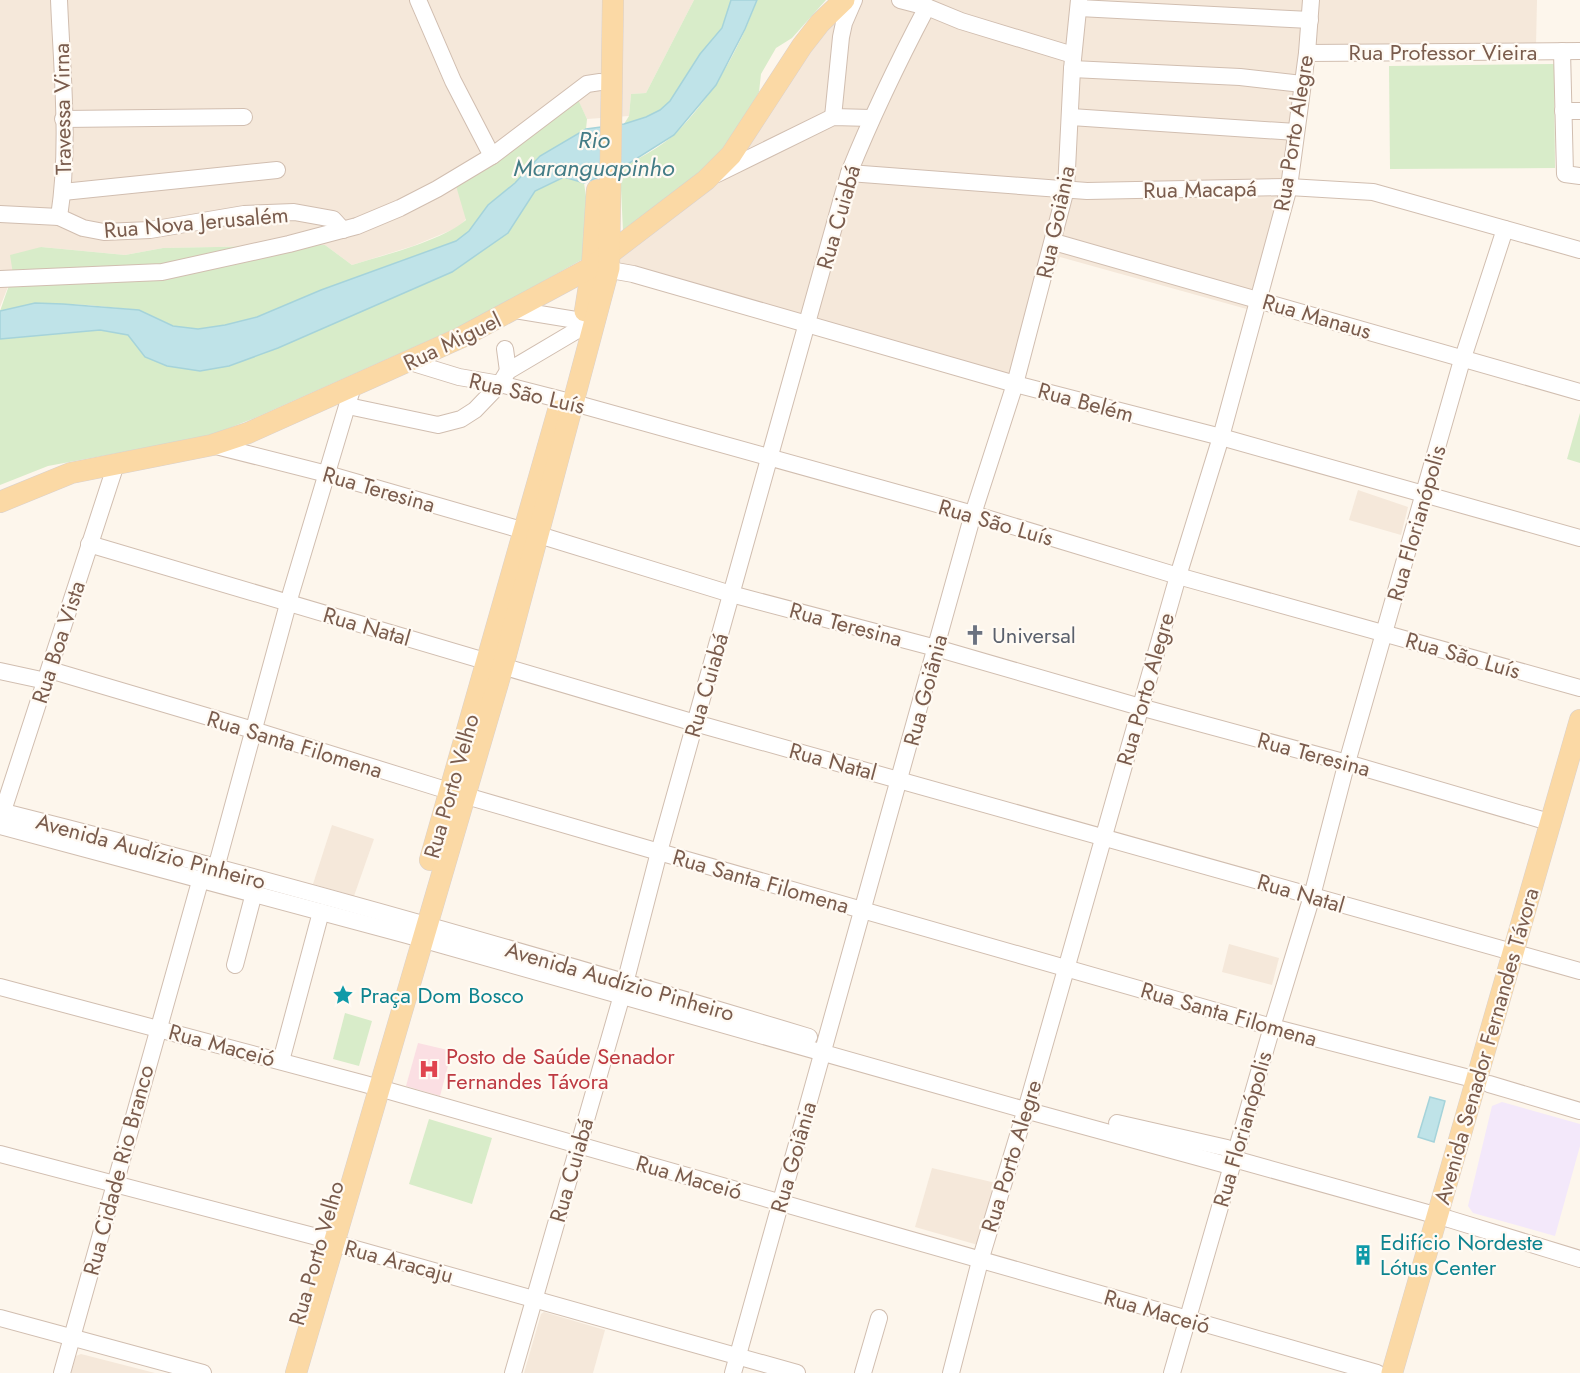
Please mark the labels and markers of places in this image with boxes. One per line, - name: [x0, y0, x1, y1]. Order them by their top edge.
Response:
- place label: Universal: [992, 619, 1076, 651]
- church icon: Universal: [963, 623, 987, 647]
- place label: Praça Dom Bosco: [360, 979, 524, 1011]
- place icon: Praça Dom Bosco: [331, 983, 355, 1007]
- place label: Posto de Saúde Senador Fernandes Távora: [446, 1040, 675, 1097]
- hospital icon: Posto de Saúde Senador Fernandes Távora: [417, 1057, 441, 1081]
- place label: Edifício Nordeste Lótus Center: [1380, 1226, 1543, 1283]
- building icon: Edifício Nordeste Lótus Center: [1351, 1243, 1375, 1267]

